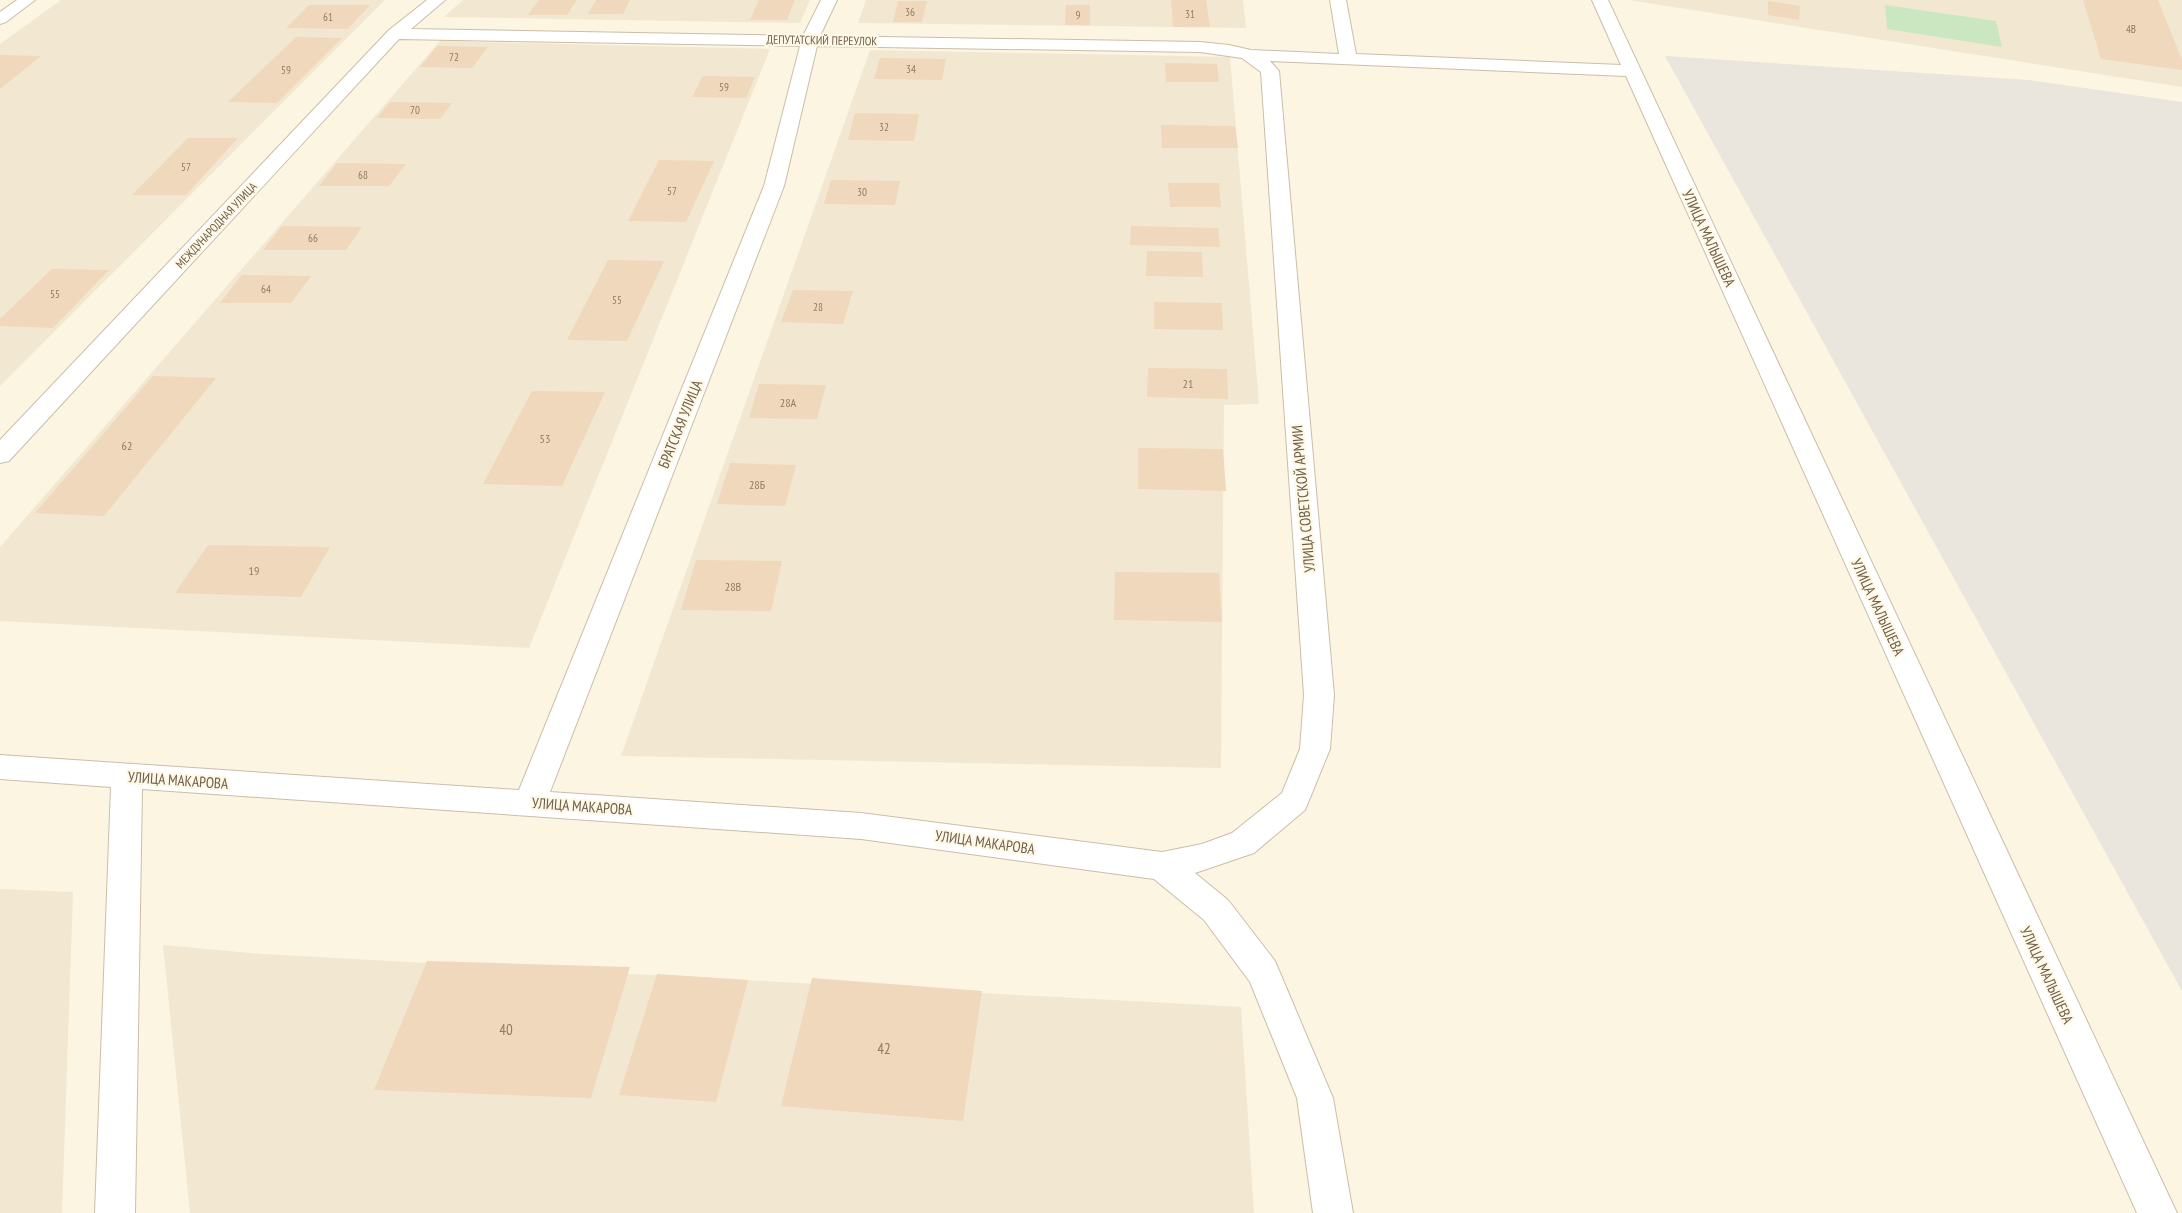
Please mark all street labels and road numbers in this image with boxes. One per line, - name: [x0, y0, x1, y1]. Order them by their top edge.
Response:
- street label: ДЕПУТАТСКИЙ ПЕРЕУЛОК: [767, 32, 878, 48]
- street label: МЕЖДУНАРОДНАЯ УЛИЦА: [172, 179, 260, 271]
- street label: УЛИЦА МАЛЫШЕВА: [1678, 186, 1740, 290]
- street label: БРАТСКАЯ УЛИЦА: [654, 376, 707, 471]
- street label: УЛИЦА СОВЕТСКОЙ АРМИИ: [1287, 425, 1319, 573]
- street label: УЛИЦА МАЛЫШЕВА: [1847, 555, 1909, 659]
- street label: УЛИЦА МАКАРОВА: [127, 767, 230, 793]
- street label: УЛИЦА МАКАРОВА: [531, 793, 634, 819]
- street label: УЛИЦА МАКАРОВА: [934, 826, 1037, 859]
- street label: УЛИЦА МАЛЫШЕВА: [2016, 923, 2078, 1027]

